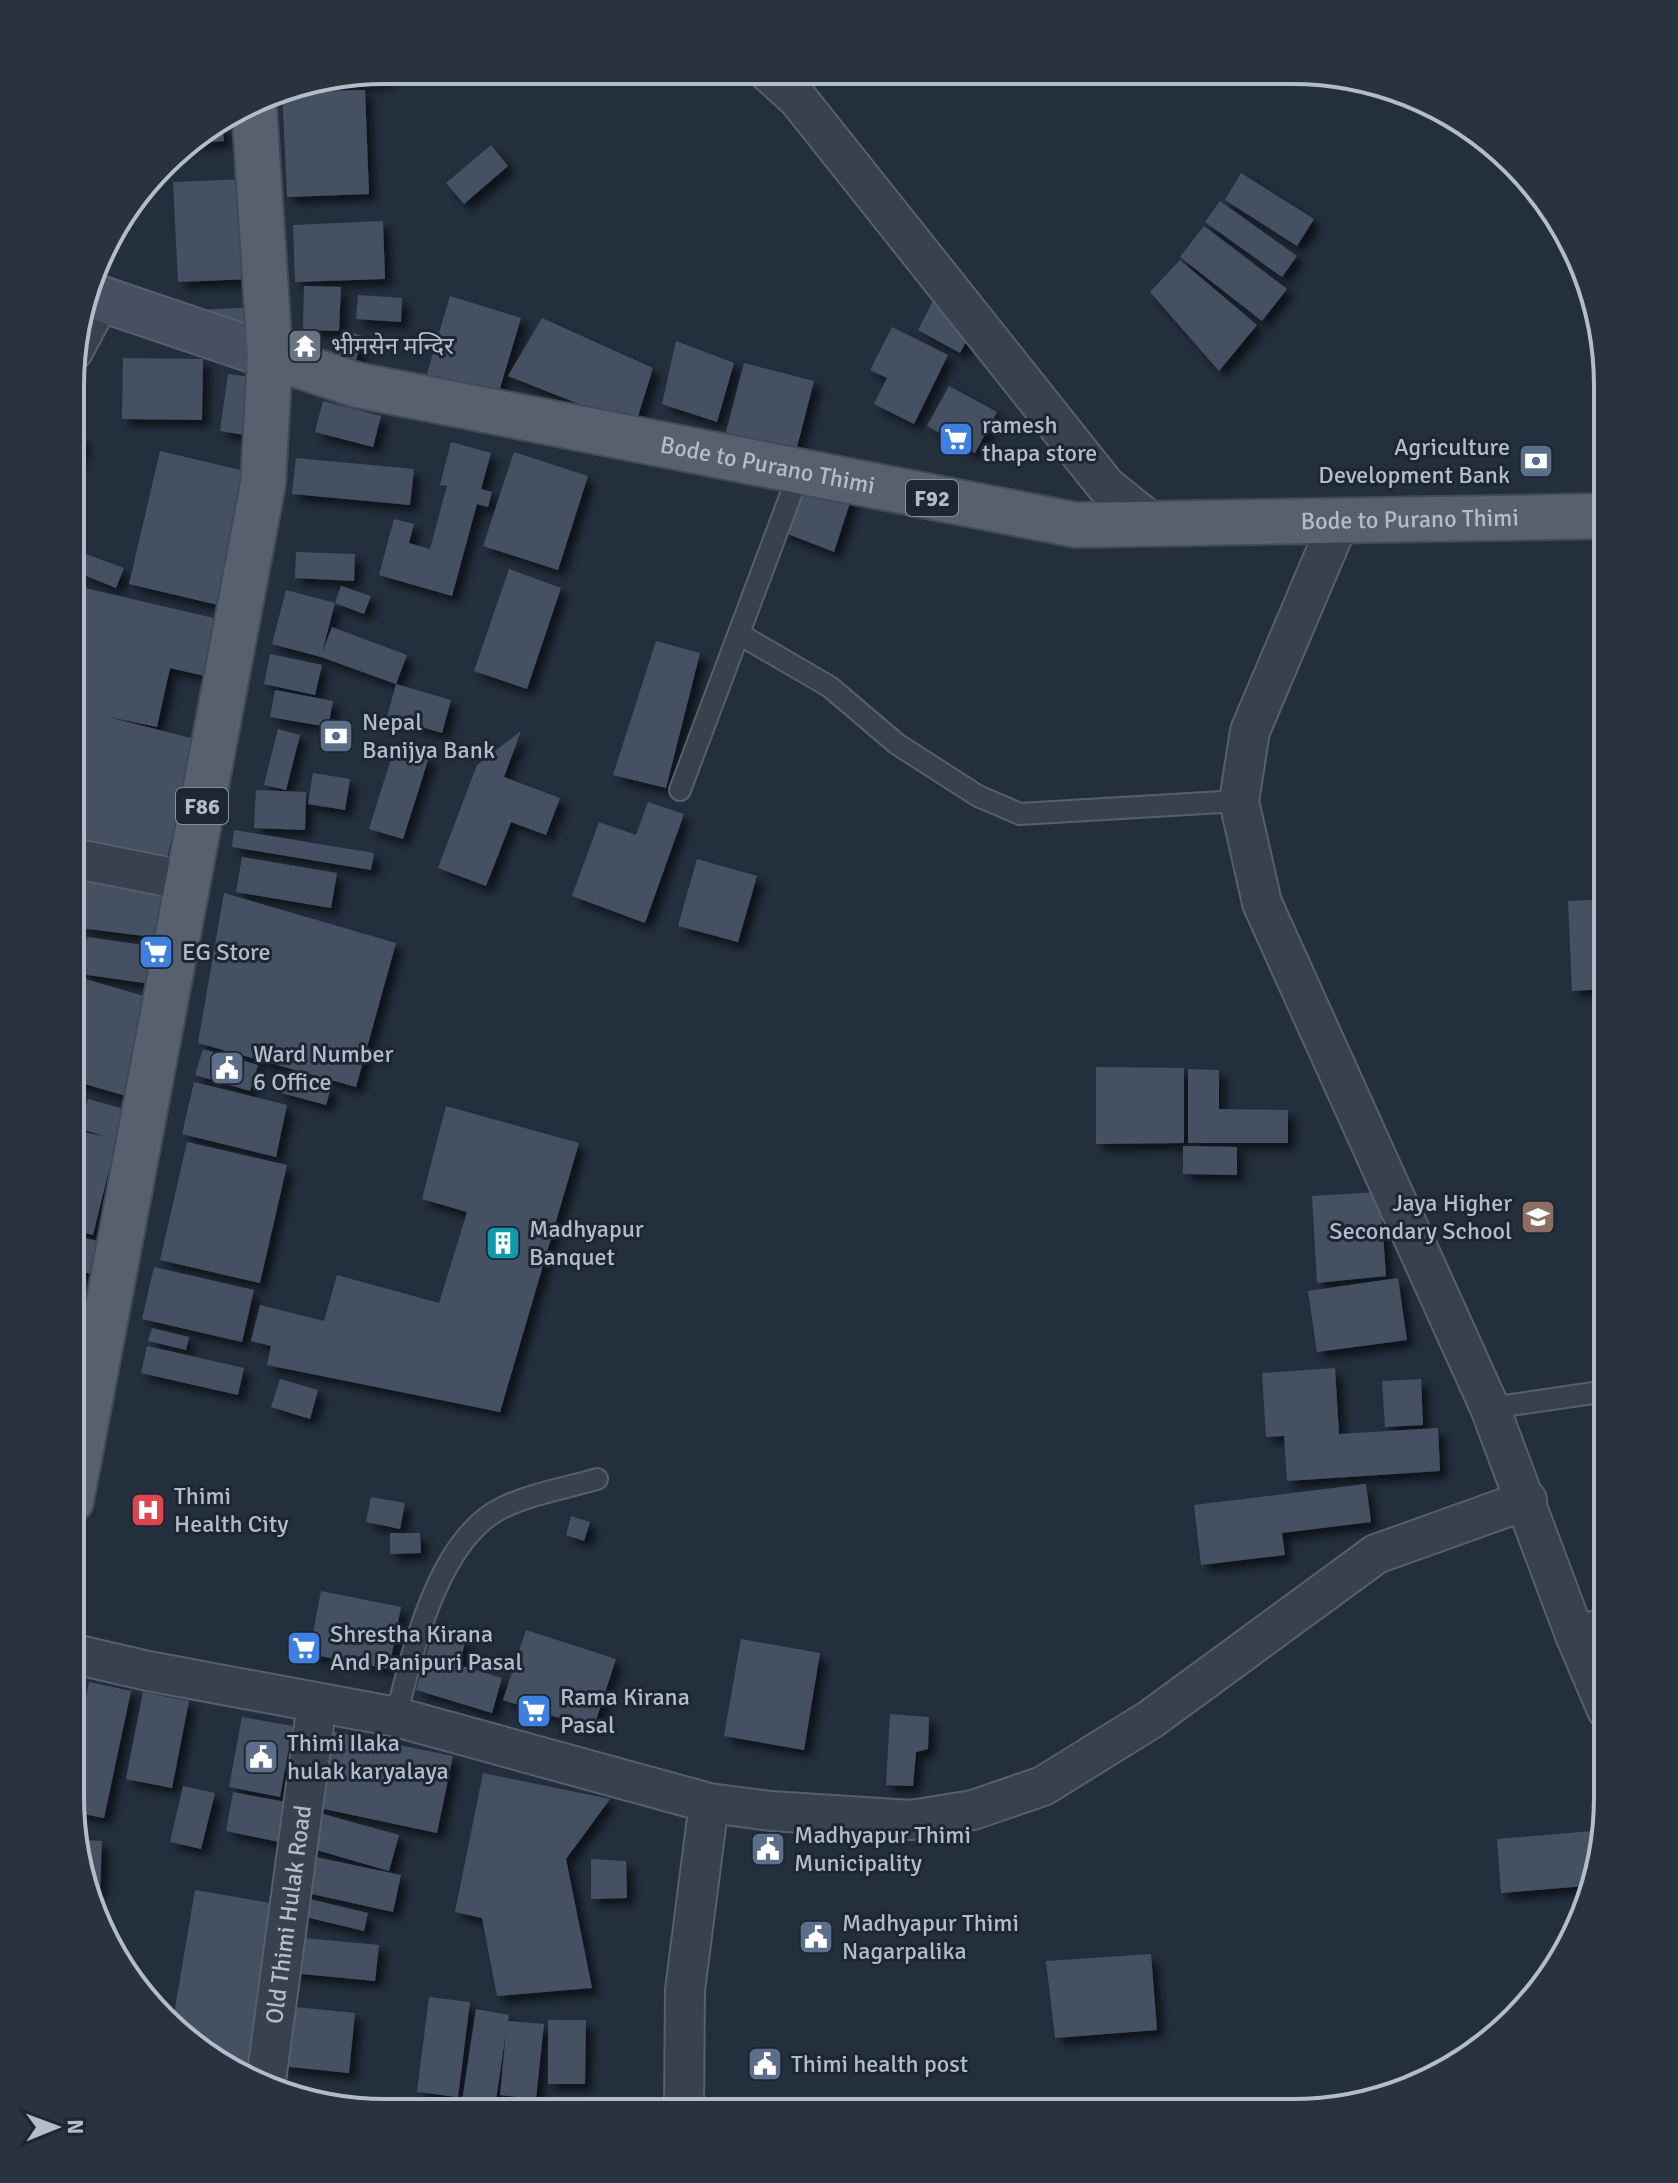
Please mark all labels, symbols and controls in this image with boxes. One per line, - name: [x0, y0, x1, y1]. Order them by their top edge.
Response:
- temple icon: भीमसेन मन्दिर: [286, 327, 324, 365]
- place label: भीमसेन मन्दिर: [331, 331, 455, 361]
- place label: ramesh thapa store: [982, 410, 1097, 468]
- supermarket icon: ramesh thapa store: [937, 420, 975, 458]
- street label: Bode to Purano Thimi: [658, 429, 878, 501]
- place label: Agriculture Development Bank: [1318, 432, 1510, 490]
- bank icon: Agriculture Development Bank: [1517, 442, 1555, 480]
- road number: F92: [906, 480, 958, 516]
- street label: Bode to Purano Thimi: [1300, 503, 1519, 536]
- place label: Nepal Banijya Bank: [362, 707, 495, 765]
- bank icon: Nepal Banijya Bank: [317, 717, 355, 755]
- road number: F86: [176, 788, 228, 824]
- supermarket icon: EG Store: [137, 933, 175, 971]
- place label: EG Store: [182, 937, 271, 967]
- place label: Ward Number 6 Office: [253, 1039, 394, 1097]
- public building icon: Ward Number 6 Office: [208, 1049, 246, 1087]
- place label: Jaya Higher Secondary School: [1329, 1188, 1512, 1246]
- school or university icon: Jaya Higher Secondary School: [1519, 1198, 1557, 1236]
- place label: Madhyapur Banquet: [529, 1214, 644, 1272]
- building icon: Madhyapur Banquet: [484, 1224, 522, 1262]
- place label: Thimi Health City: [174, 1481, 288, 1539]
- hospital icon: Thimi Health City: [129, 1491, 167, 1529]
- place label: Shrestha Kirana And Panipuri Pasal: [330, 1619, 522, 1677]
- supermarket icon: Shrestha Kirana And Panipuri Pasal: [285, 1629, 323, 1667]
- place label: Rama Kirana Pasal: [560, 1682, 690, 1740]
- supermarket icon: Rama Kirana Pasal: [515, 1692, 553, 1730]
- place label: Thimi Ilaka hulak karyalaya: [287, 1728, 449, 1786]
- public building icon: Thimi Ilaka hulak karyalaya: [242, 1738, 280, 1776]
- street label: Old Thimi Hulak Road: [259, 1803, 318, 2026]
- place label: Madhyapur Thimi Municipality: [794, 1820, 971, 1878]
- public building icon: Madhyapur Thimi Municipality: [749, 1830, 787, 1868]
- place label: Madhyapur Thimi Nagarpalika: [842, 1908, 1019, 1966]
- public building icon: Madhyapur Thimi Nagarpalika: [797, 1918, 835, 1956]
- public building icon: Thimi health post: [746, 2045, 784, 2083]
- place label: Thimi health post: [791, 2049, 968, 2079]
- north arrow: [16, 2087, 96, 2167]
- text: N: [62, 2119, 89, 2135]

